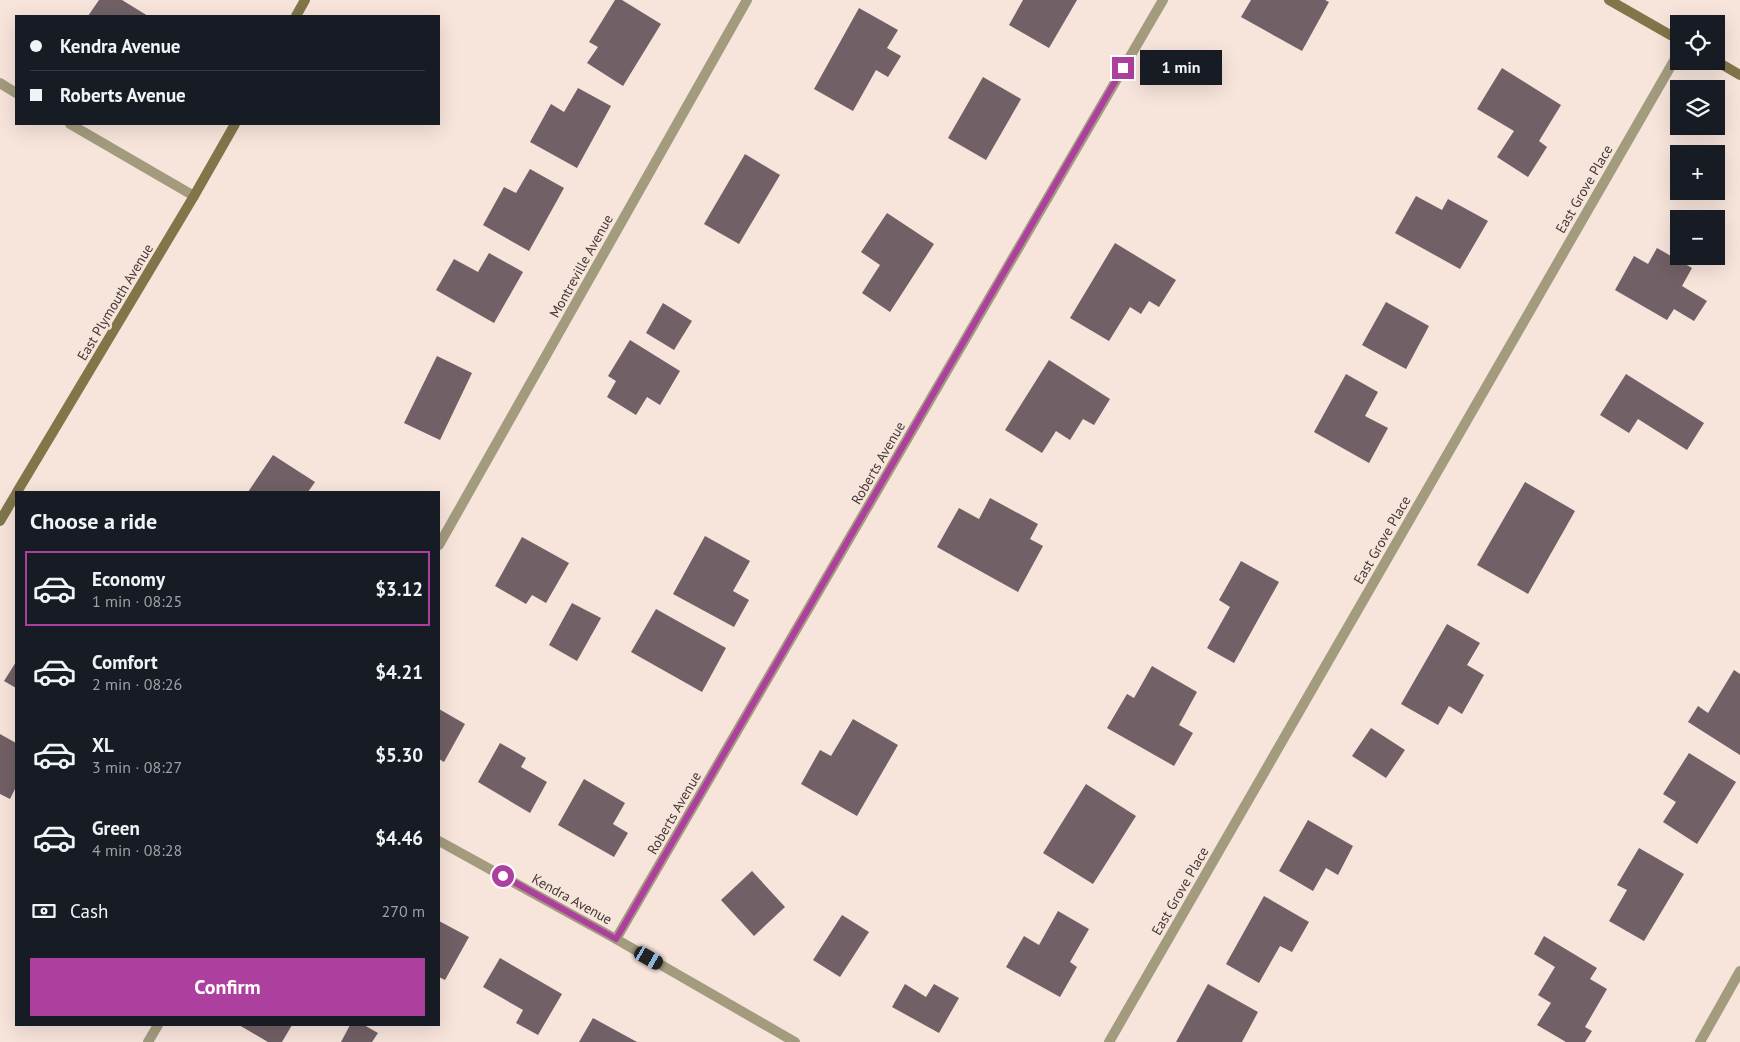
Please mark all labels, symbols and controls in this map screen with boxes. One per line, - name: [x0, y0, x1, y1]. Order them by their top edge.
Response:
- map controls: [1670, 15, 1725, 265]
- button: locate: [1670, 15, 1725, 70]
- text: Kendra Avenue: [60, 34, 181, 58]
- callout: 1 min: [1140, 50, 1223, 86]
- route end: [1112, 57, 1134, 79]
- text: 1 min: [1161, 57, 1201, 77]
- button: layers: [1670, 80, 1725, 135]
- text: Roberts Avenue: [60, 83, 186, 107]
- street label: East Grove Place: [1551, 142, 1617, 236]
- button: +: [1670, 145, 1725, 200]
- button: −: [1670, 210, 1725, 265]
- street label: Montreville Avenue: [545, 211, 617, 321]
- street label: East Plymouth Avenue: [73, 240, 157, 364]
- street label: Roberts Avenue: [847, 418, 909, 508]
- street label: East Grove Place: [1349, 493, 1415, 587]
- text: Choose a ride: [30, 507, 157, 535]
- icon: car: [32, 566, 77, 611]
- text: Economy: [92, 567, 165, 591]
- text: $3.12: [375, 577, 423, 601]
- text: 1 min · 08:25: [92, 591, 182, 611]
- icon: car: [32, 649, 77, 694]
- text: Comfort: [92, 650, 158, 674]
- text: $4.21: [375, 660, 423, 684]
- text: 2 min · 08:26: [92, 674, 182, 694]
- icon: car: [32, 732, 77, 777]
- text: XL: [92, 733, 114, 757]
- text: $5.30: [375, 743, 423, 767]
- text: 3 min · 08:27: [92, 757, 182, 777]
- street label: Roberts Avenue: [643, 768, 705, 858]
- icon: car: [32, 815, 77, 860]
- text: Green: [92, 816, 140, 840]
- text: $4.46: [375, 826, 423, 850]
- text: 4 min · 08:28: [92, 840, 182, 860]
- street label: East Grove Place: [1147, 844, 1213, 938]
- route start: [492, 865, 514, 887]
- street label: Kendra Avenue: [529, 870, 615, 928]
- icon: cash: [30, 897, 58, 925]
- text: Cash: [70, 899, 108, 923]
- text: 270 m: [382, 901, 425, 921]
- car: [632, 944, 665, 972]
- button: Confirm: [30, 958, 425, 1016]

